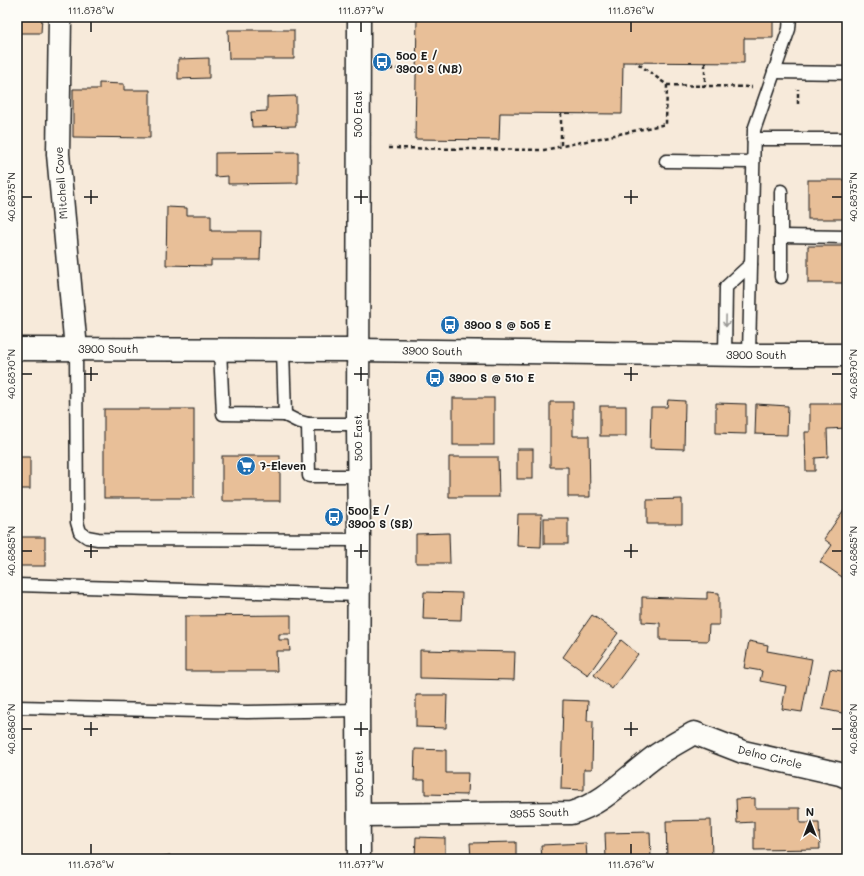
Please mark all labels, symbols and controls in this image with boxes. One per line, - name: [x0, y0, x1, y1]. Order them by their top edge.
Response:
- text: 111.878°W: [68, 3, 115, 17]
- text: 111.877°W: [338, 3, 384, 17]
- text: 111.876°W: [608, 3, 655, 17]
- place label: 500 E / 3900 S (NB): [396, 48, 462, 76]
- bus stop icon: 500 E / 3900 S (NB): [371, 51, 393, 73]
- street label: 500 East: [350, 90, 365, 137]
- street label: Mitchell Cove: [50, 146, 71, 220]
- text: 40.6875°N: [4, 172, 18, 222]
- text: 40.6875°N: [846, 172, 860, 222]
- bus stop icon: 3900 S @ 505 E: [439, 314, 461, 336]
- one-way arrow: [722, 314, 730, 327]
- place label: 3900 S @ 505 E: [464, 317, 551, 332]
- street label: 3900 South: [78, 341, 138, 356]
- street label: 3900 South: [402, 342, 462, 359]
- street label: 3900 South: [726, 347, 786, 362]
- text: 40.6870°N: [4, 349, 18, 399]
- text: 40.6870°N: [846, 349, 860, 399]
- bus stop icon: 3900 S @ 510 E: [424, 367, 446, 389]
- place label: 3900 S @ 510 E: [449, 370, 534, 385]
- street label: 500 East: [350, 414, 365, 462]
- supermarket icon: 7-Eleven: [235, 455, 257, 477]
- place label: 7-Eleven: [260, 458, 306, 473]
- place label: 500 E / 3900 S (SB): [348, 503, 413, 531]
- bus stop icon: 500 E / 3900 S (SB): [323, 506, 345, 528]
- text: 40.6865°N: [4, 526, 18, 576]
- text: 40.6865°N: [846, 526, 860, 576]
- text: 40.6860°N: [4, 704, 18, 754]
- text: 40.6860°N: [846, 704, 860, 754]
- street label: Delno Circle: [736, 741, 804, 772]
- street label: 500 East: [351, 750, 366, 798]
- north arrow: [790, 802, 830, 842]
- street label: 3955 South: [509, 804, 569, 821]
- text: N: [806, 804, 814, 819]
- text: 111.878°W: [68, 857, 115, 871]
- text: 111.877°W: [338, 857, 384, 871]
- text: 111.876°W: [608, 857, 655, 871]

